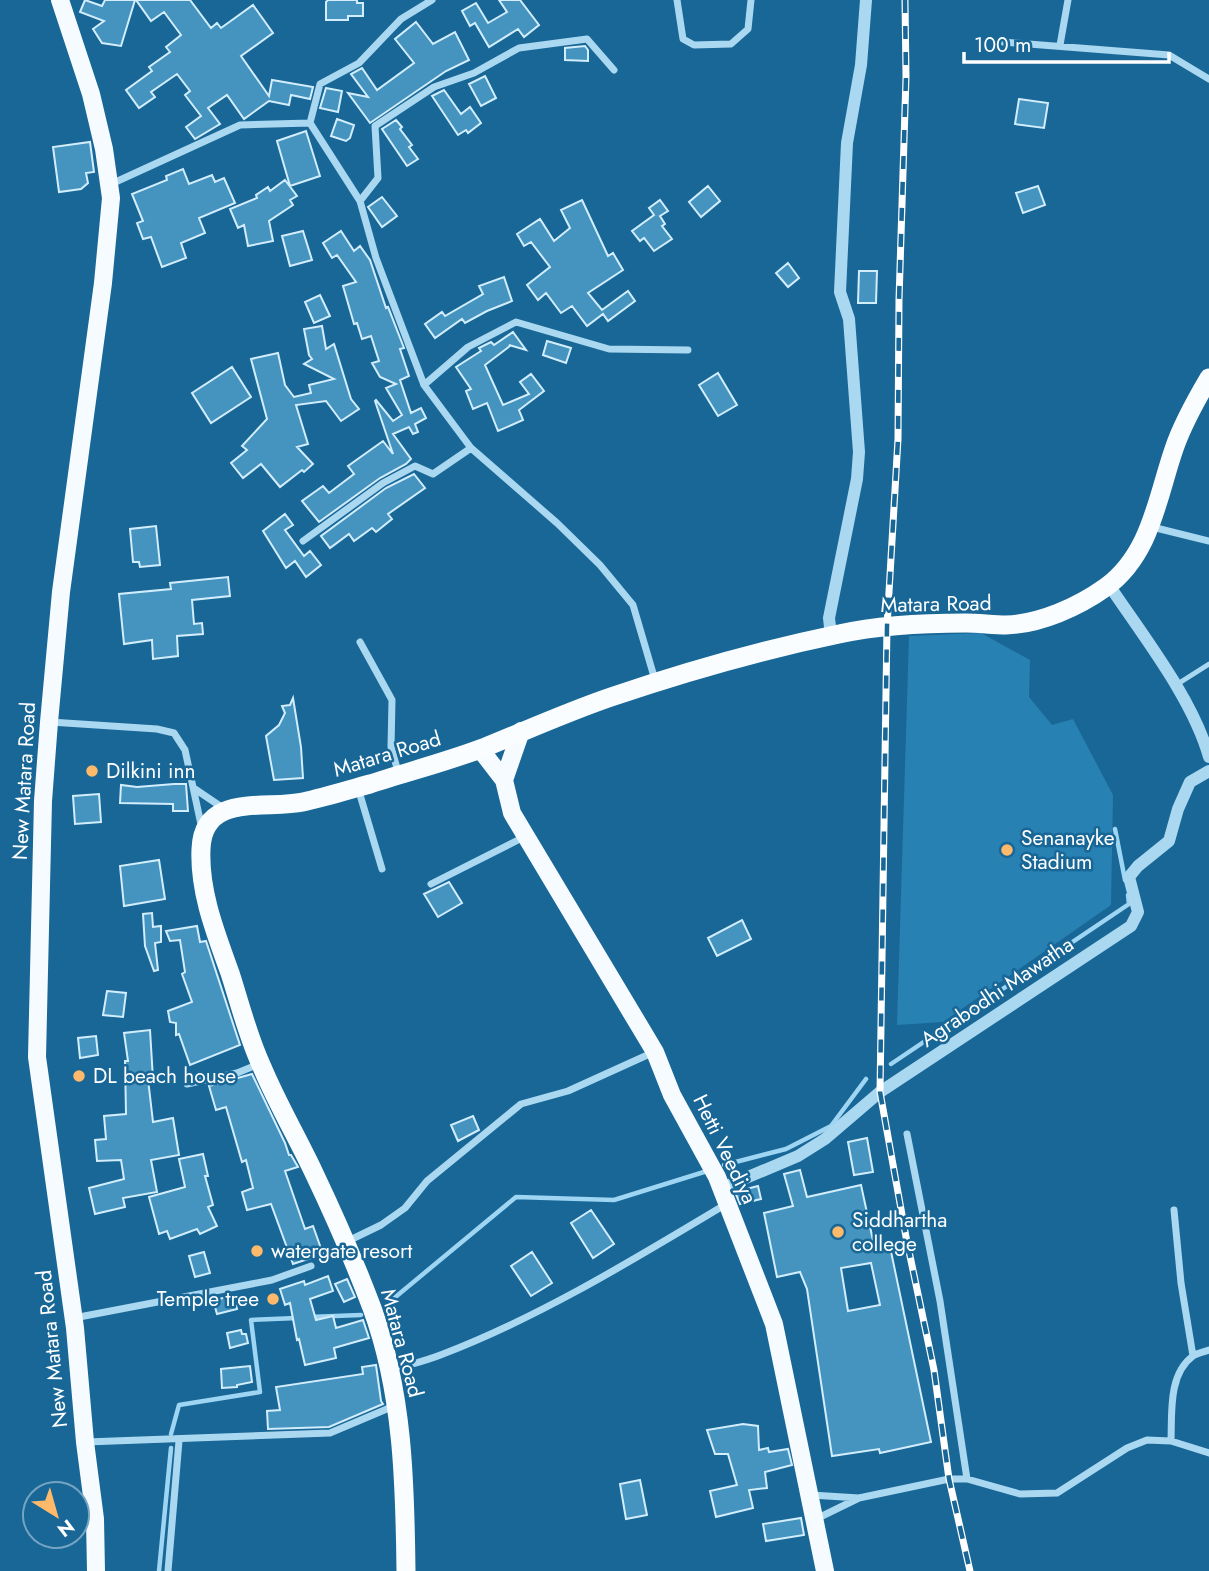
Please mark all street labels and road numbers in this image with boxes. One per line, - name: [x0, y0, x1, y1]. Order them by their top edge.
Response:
- street label: Matara Road: [880, 588, 992, 620]
- street label: New Matara Road: [5, 701, 43, 861]
- street label: Matara Road: [329, 723, 445, 785]
- street label: Agrabodhi Mawatha: [914, 930, 1080, 1054]
- street label: Hetti Veediya: [686, 1089, 764, 1209]
- street label: New Matara Road: [29, 1269, 75, 1429]
- street label: Matara Road: [373, 1285, 431, 1401]

